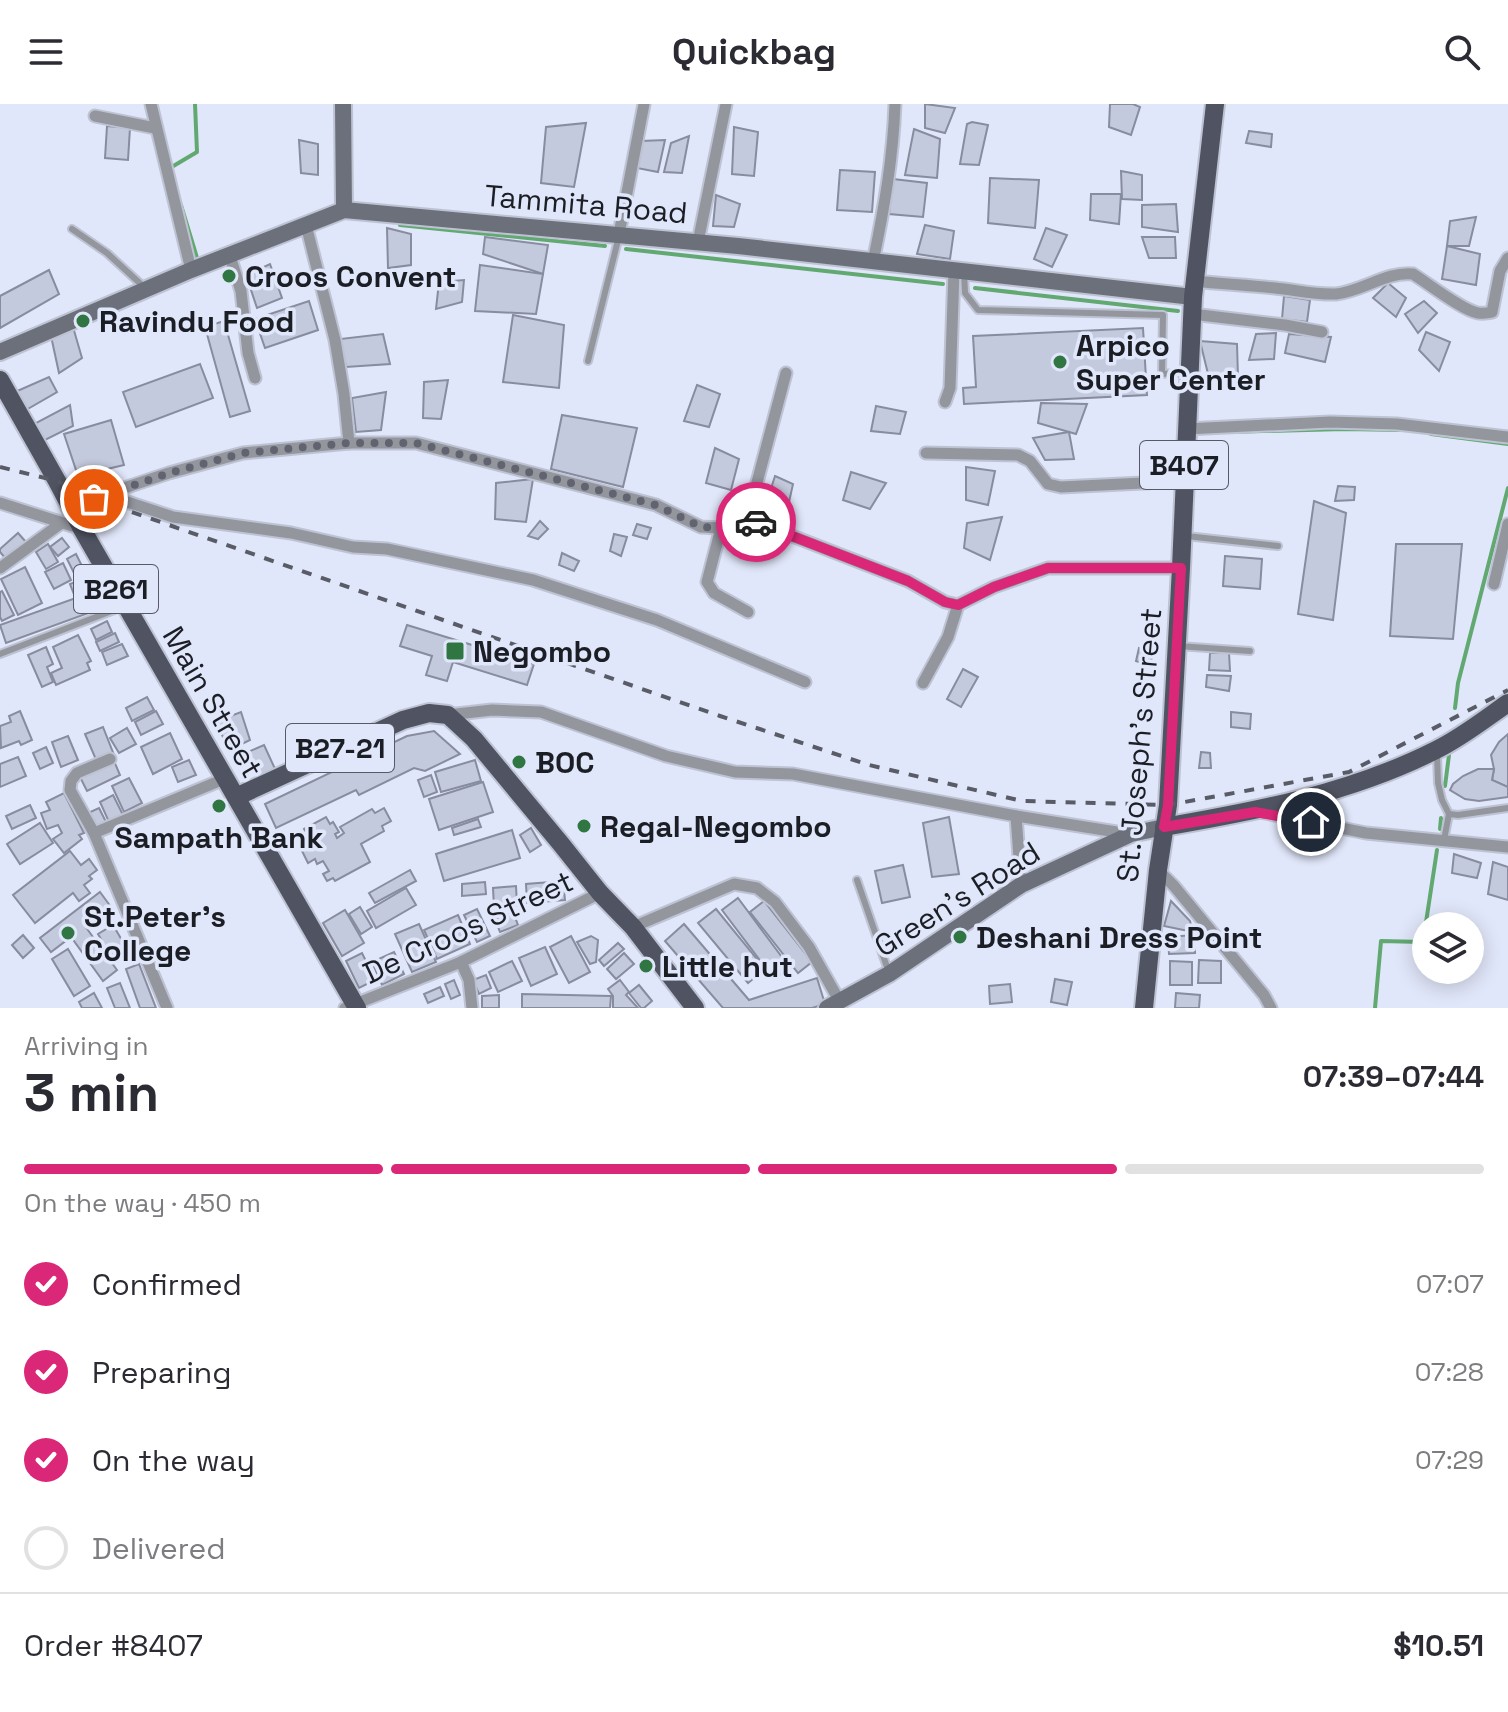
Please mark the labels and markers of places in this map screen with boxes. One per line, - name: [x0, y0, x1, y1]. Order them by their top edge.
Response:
- place label: Croos Convent: [245, 257, 457, 296]
- marker: Croos Convent: [220, 267, 238, 285]
- place label: Ravindu Food: [99, 302, 294, 341]
- marker: Ravindu Food: [74, 312, 92, 330]
- place label: Arpico Super Center: [1076, 326, 1266, 399]
- marker: Arpico Super Center: [1051, 353, 1069, 371]
- pin: [60, 465, 128, 533]
- place label: Negombo: [473, 632, 611, 671]
- marker: Negombo: [444, 640, 466, 662]
- place label: BOC: [535, 743, 595, 782]
- marker: BOC: [510, 753, 528, 771]
- pin: [1277, 788, 1345, 856]
- marker: Sampath Bank: [210, 797, 228, 815]
- place label: Regal-Negombo: [600, 807, 832, 846]
- marker: Regal-Negombo: [575, 817, 593, 835]
- place label: Sampath Bank: [115, 818, 324, 857]
- place label: St.Peter's College: [84, 897, 226, 970]
- place label: Deshani Dress Point: [976, 918, 1262, 957]
- marker: St.Peter's College: [59, 924, 77, 942]
- marker: Deshani Dress Point: [951, 928, 969, 946]
- place label: Little hut: [662, 947, 793, 986]
- marker: Little hut: [637, 957, 655, 975]

